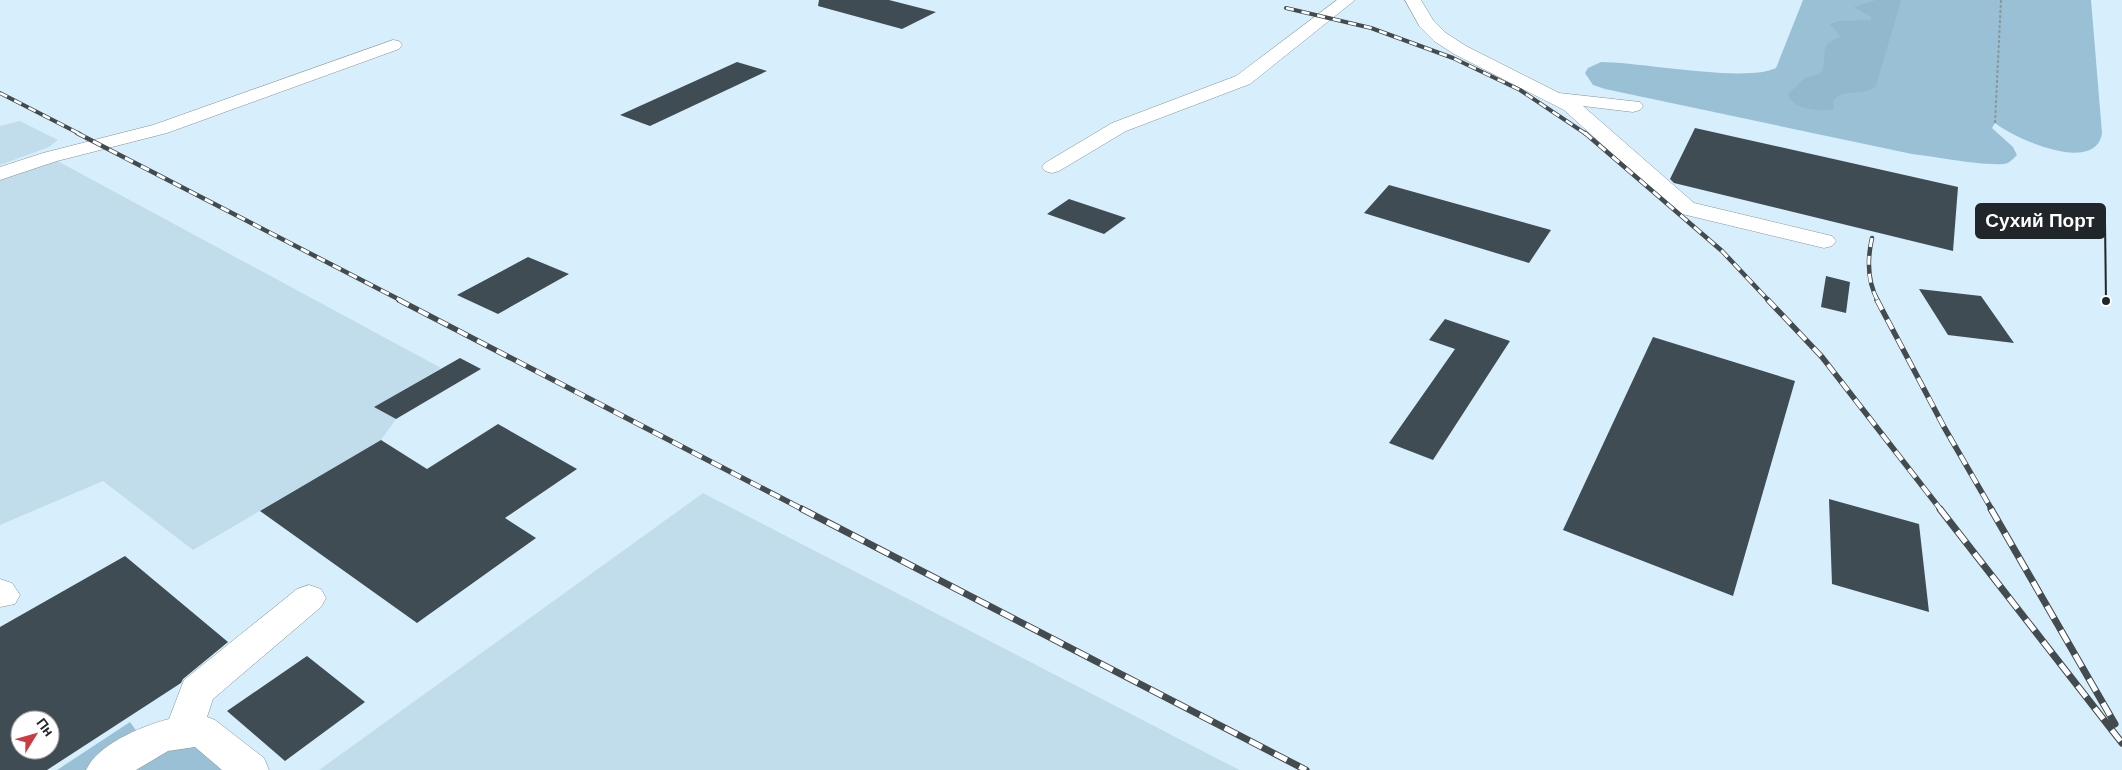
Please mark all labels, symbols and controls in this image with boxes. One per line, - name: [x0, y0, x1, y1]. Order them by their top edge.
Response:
- callout: Сухий Порт: [1976, 204, 2105, 238]
- text: Сухий Порт: [1985, 210, 2095, 231]
- north arrow: [10, 710, 60, 760]
- text: Пн: [33, 715, 57, 739]

